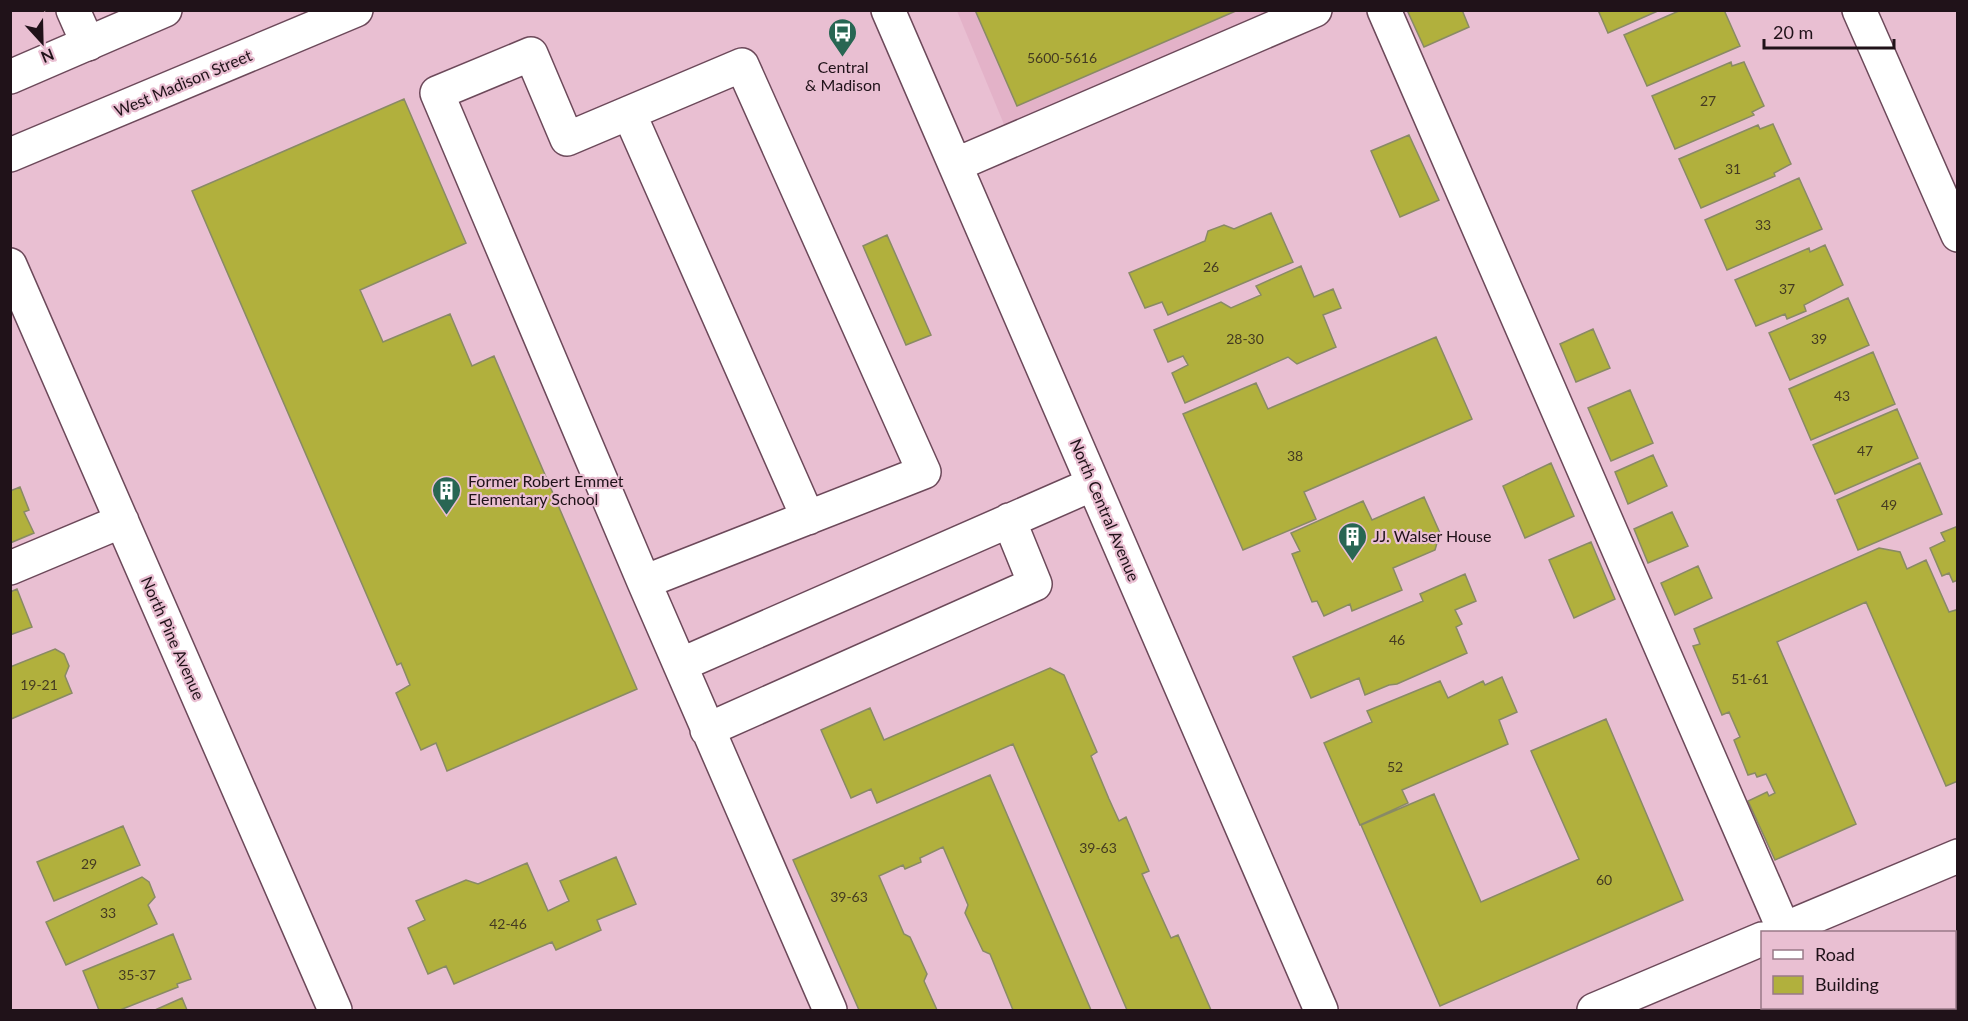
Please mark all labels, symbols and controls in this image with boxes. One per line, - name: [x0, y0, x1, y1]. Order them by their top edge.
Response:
- north arrow: [12, 12, 72, 72]
- scale bar: [1764, 12, 1894, 50]
- bus stop icon: Central & Madison: [827, 16, 859, 58]
- text: 20 m: [1773, 21, 1813, 43]
- text: N: [39, 45, 57, 67]
- street label: West Madison Street: [111, 45, 255, 120]
- house number: 5600-5616: [1027, 49, 1097, 66]
- place label: Central & Madison: [805, 57, 881, 94]
- house number: 27: [1700, 92, 1716, 109]
- house number: 31: [1725, 160, 1741, 177]
- house number: 33: [1755, 216, 1771, 233]
- house number: 26: [1203, 258, 1219, 275]
- house number: 37: [1779, 280, 1795, 297]
- house number: 28-30: [1226, 330, 1264, 347]
- house number: 39: [1811, 330, 1827, 347]
- house number: 43: [1834, 387, 1850, 404]
- street label: North Central Avenue: [1067, 436, 1144, 584]
- house number: 47: [1857, 442, 1873, 459]
- house number: 38: [1287, 447, 1303, 464]
- place label: Former Robert Emmet Elementary School: [468, 471, 624, 508]
- building icon: Former Robert Emmet Elementary School: [431, 474, 463, 516]
- house number: 49: [1881, 496, 1897, 513]
- building icon: JJ. Walser House: [1336, 520, 1368, 562]
- place label: JJ. Walser House: [1373, 526, 1491, 545]
- street label: North Pine Avenue: [138, 573, 209, 702]
- house number: 46: [1389, 631, 1405, 648]
- house number: 51-61: [1731, 670, 1769, 687]
- house number: 19-21: [20, 676, 58, 693]
- house number: 52: [1387, 758, 1403, 775]
- house number: 39-63: [1079, 839, 1117, 856]
- house number: 29: [81, 855, 97, 872]
- house number: 60: [1596, 871, 1612, 888]
- house number: 39-63: [830, 888, 868, 905]
- house number: 33: [100, 904, 116, 921]
- house number: 42-46: [489, 915, 527, 932]
- legend: [1761, 931, 1956, 1009]
- text: Road: [1815, 943, 1855, 965]
- house number: 35-37: [118, 966, 156, 983]
- text: Building: [1815, 973, 1879, 995]

